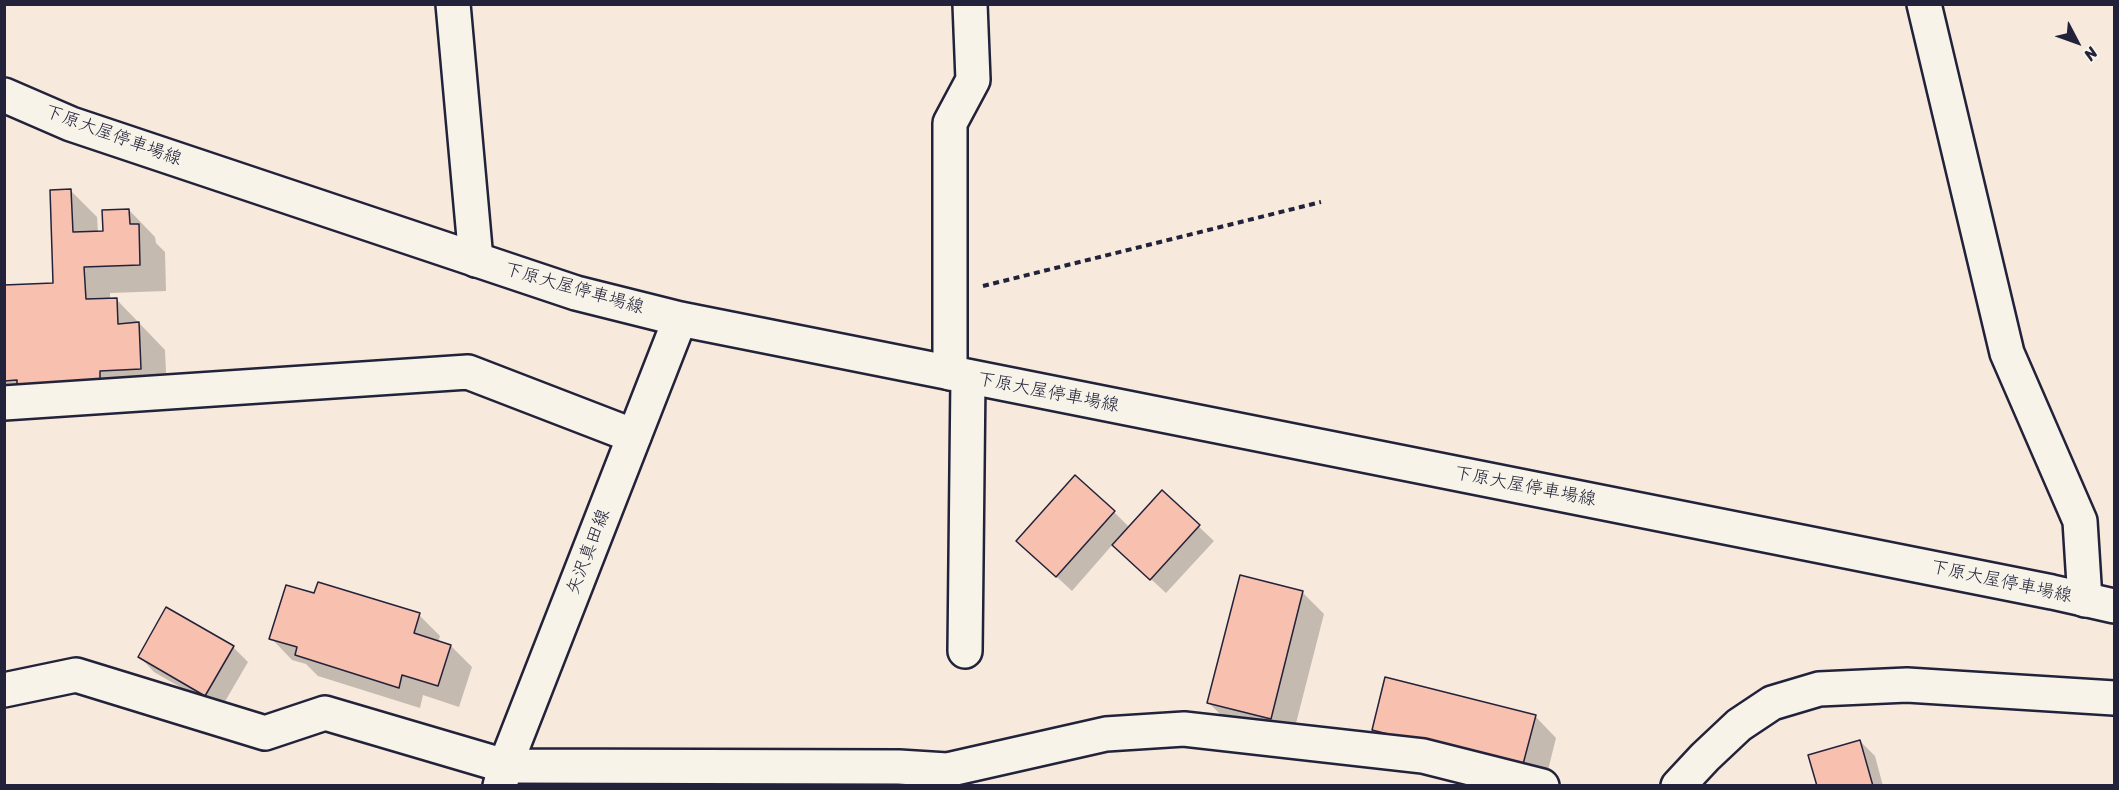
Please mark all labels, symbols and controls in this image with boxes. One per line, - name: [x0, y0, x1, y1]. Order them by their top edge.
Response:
- north arrow: [2047, 12, 2107, 72]
- text: N: [2076, 40, 2106, 68]
- street label: 下原大屋停車場線: [42, 101, 184, 171]
- street label: 下原大屋停車場線: [502, 259, 646, 319]
- street label: 下原大屋停車場線: [975, 369, 1121, 417]
- street label: 下原大屋停車場線: [1452, 463, 1598, 511]
- street label: 矢沢真田線: [563, 506, 615, 598]
- street label: 下原大屋停車場線: [1928, 556, 2074, 608]

